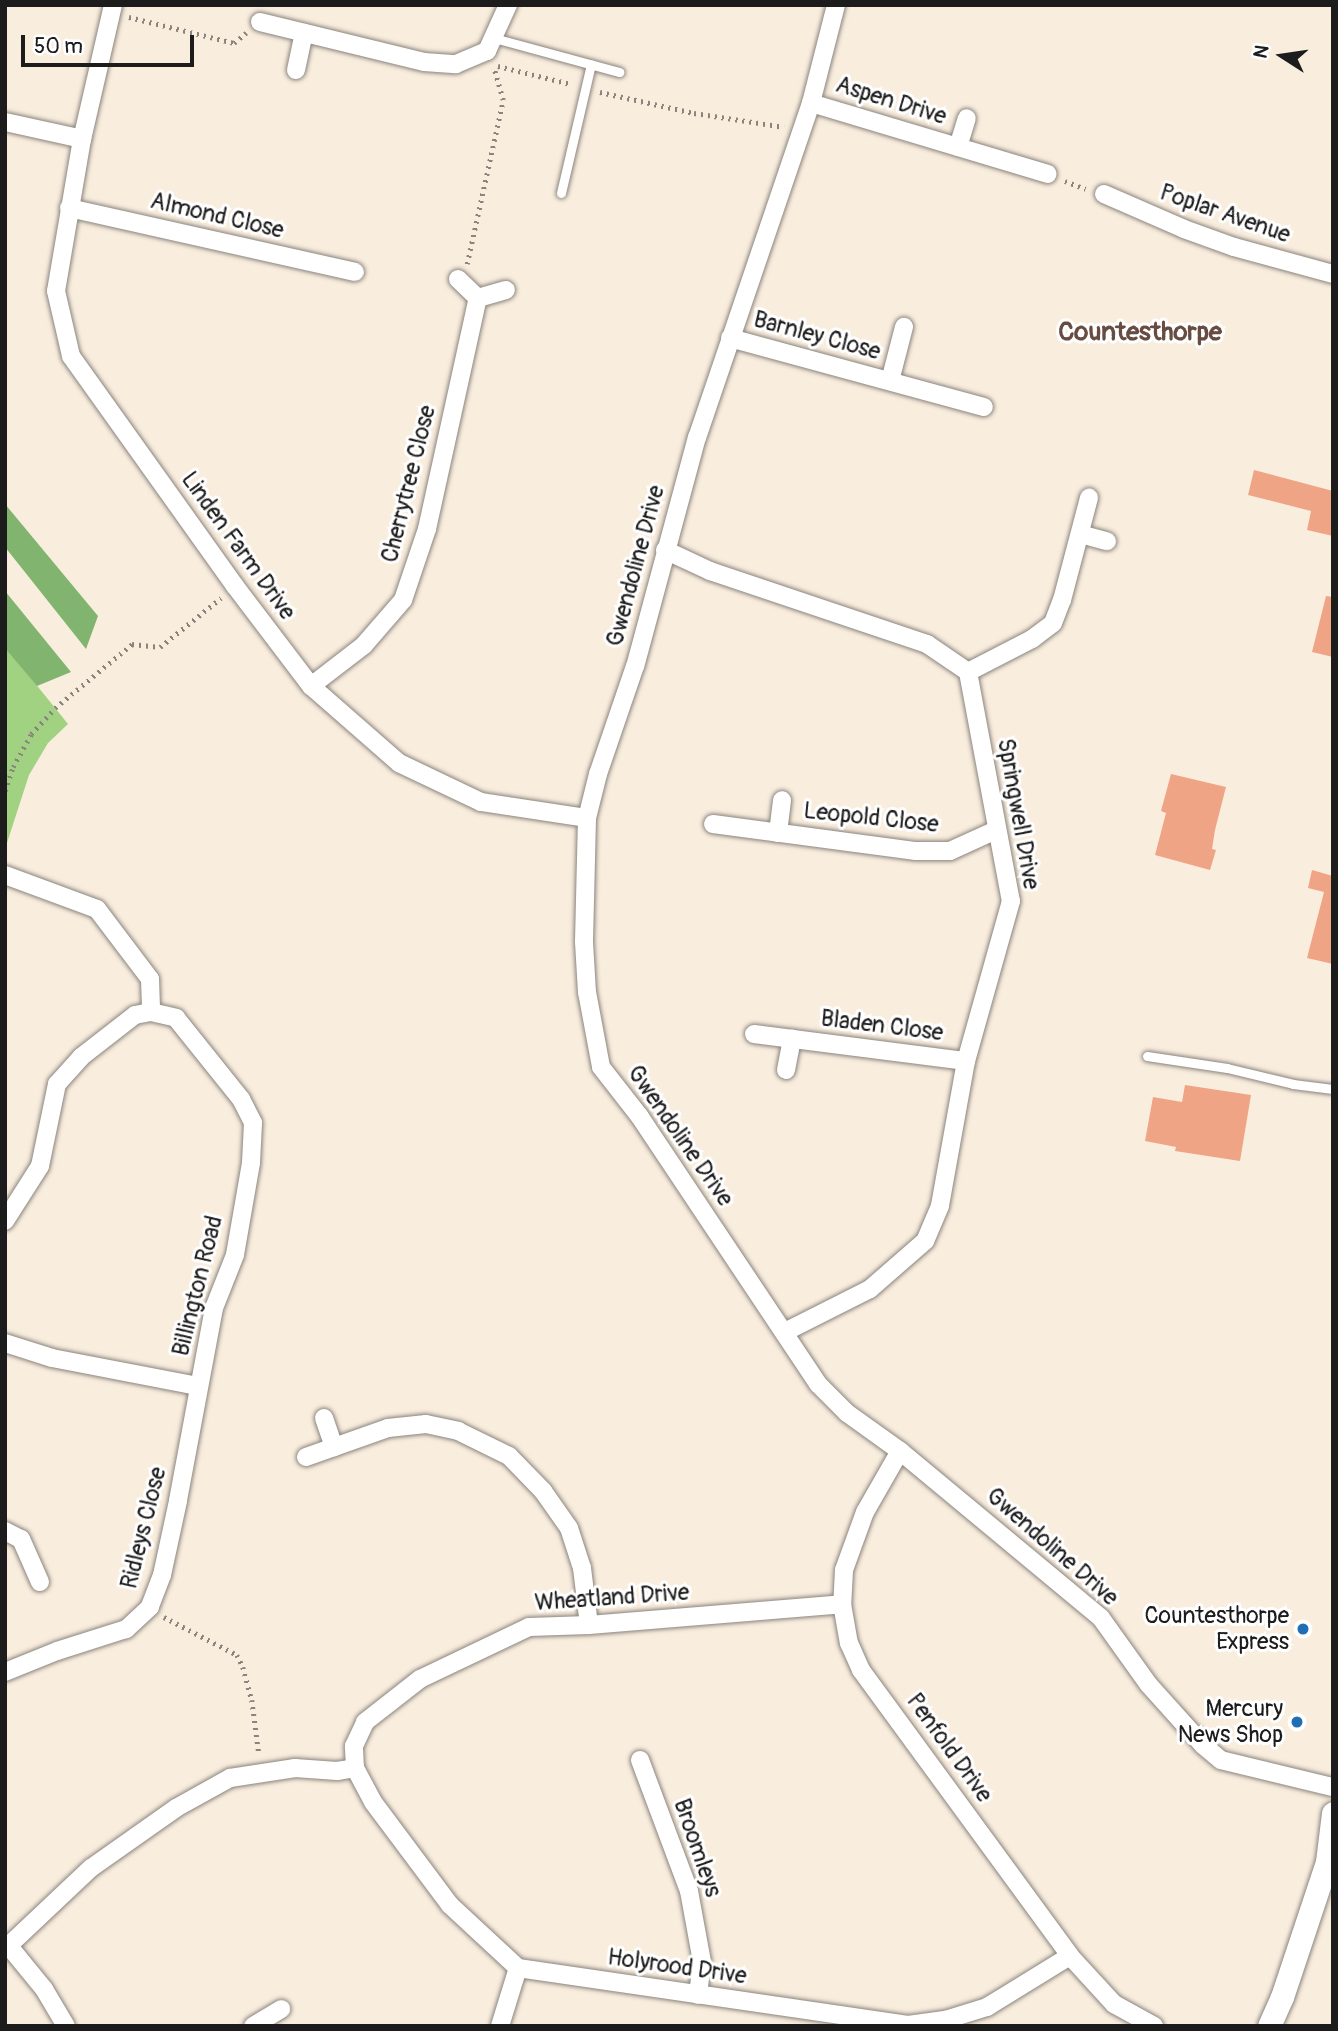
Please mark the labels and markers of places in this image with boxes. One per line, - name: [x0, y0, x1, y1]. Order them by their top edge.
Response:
- place label: Countesthorpe Express: [1144, 1602, 1289, 1656]
- marker: Countesthorpe Express: [1295, 1621, 1311, 1637]
- place label: Mercury News Shop: [1178, 1695, 1283, 1749]
- marker: Mercury News Shop: [1289, 1714, 1305, 1730]

